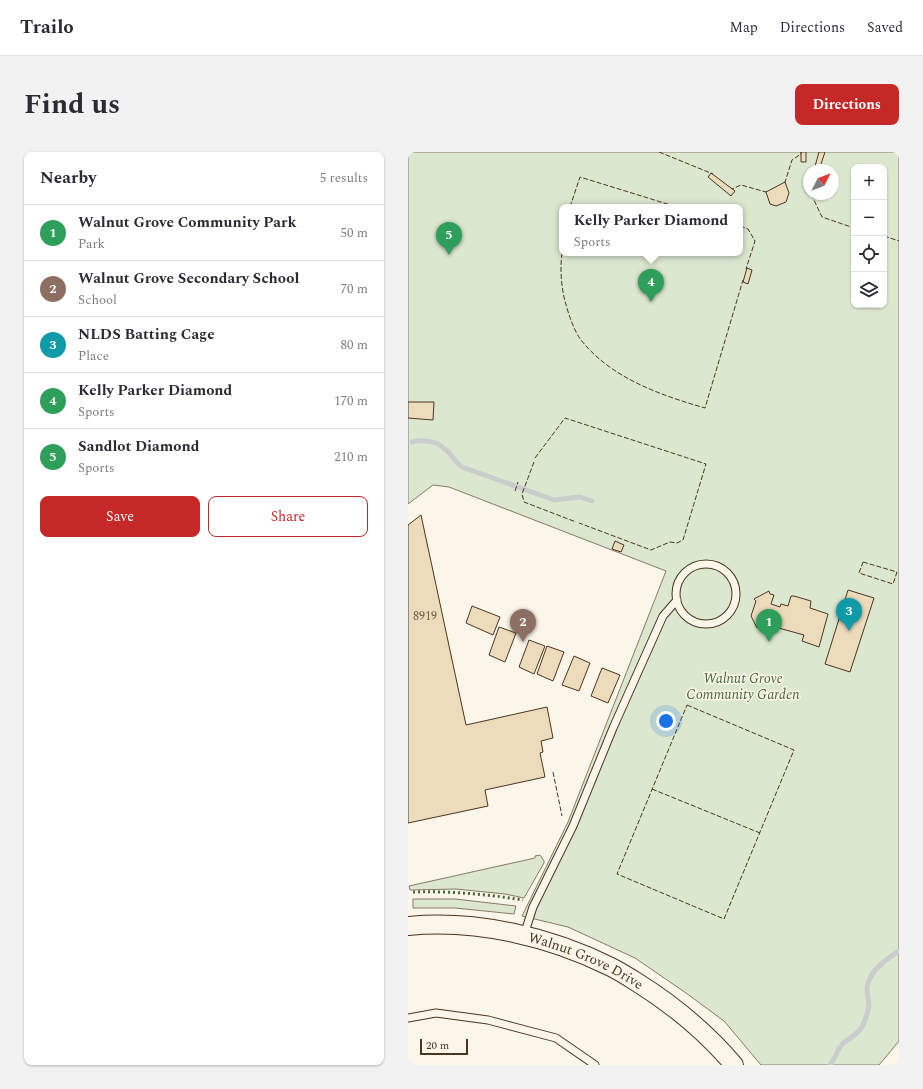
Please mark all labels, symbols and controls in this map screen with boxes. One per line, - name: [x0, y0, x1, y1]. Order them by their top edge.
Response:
- text: Trailo: [20, 13, 74, 42]
- text: Map: [730, 17, 758, 38]
- text: Directions: [780, 17, 845, 38]
- text: Saved: [867, 17, 903, 38]
- text: Find us: [24, 83, 120, 126]
- button: Directions: [795, 84, 899, 125]
- north arrow: [803, 164, 839, 200]
- map controls: [851, 164, 887, 308]
- button: +: [851, 164, 887, 200]
- text: Nearby: [40, 165, 96, 191]
- text: 5 results: [320, 168, 368, 188]
- button: −: [851, 200, 887, 236]
- popup: [559, 204, 743, 256]
- text: Kelly Parker Diamond: [574, 209, 728, 232]
- text: Walnut Grove Community Park: [78, 211, 297, 234]
- pin: 5: [436, 222, 462, 255]
- text: 1: [49, 223, 57, 243]
- text: 50 m: [341, 223, 368, 243]
- text: Sports: [574, 232, 611, 252]
- text: Park: [78, 234, 105, 254]
- button: locate: [851, 236, 887, 272]
- text: Walnut Grove Secondary School: [78, 267, 299, 290]
- pin: 4: [638, 269, 664, 302]
- button: layers: [851, 272, 887, 308]
- text: 2: [49, 279, 57, 299]
- text: 70 m: [341, 279, 368, 299]
- text: School: [78, 290, 117, 310]
- text: NLDS Batting Cage: [78, 323, 215, 346]
- text: 3: [49, 335, 57, 355]
- text: 80 m: [341, 335, 368, 355]
- text: Place: [78, 346, 109, 366]
- text: Kelly Parker Diamond: [78, 379, 232, 402]
- text: 4: [49, 391, 57, 411]
- text: 170 m: [334, 391, 368, 411]
- text: Sports: [78, 402, 115, 422]
- text: Sandlot Diamond: [78, 435, 200, 458]
- text: 5: [49, 447, 57, 467]
- text: 210 m: [334, 447, 368, 467]
- text: Sports: [78, 458, 115, 478]
- button: Save: [40, 496, 200, 537]
- button: Share: [208, 496, 368, 537]
- pin: 3: [836, 598, 862, 631]
- house number: 8919: [413, 607, 437, 626]
- pin: 2: [510, 609, 536, 642]
- pin: 1: [756, 609, 782, 642]
- park label: Walnut Grove Community Garden: [686, 668, 800, 705]
- your location: [656, 711, 676, 731]
- street label: Walnut Grove Drive: [526, 927, 648, 995]
- scale bar: [420, 1037, 468, 1056]
- text: 20 m: [426, 1037, 449, 1054]

